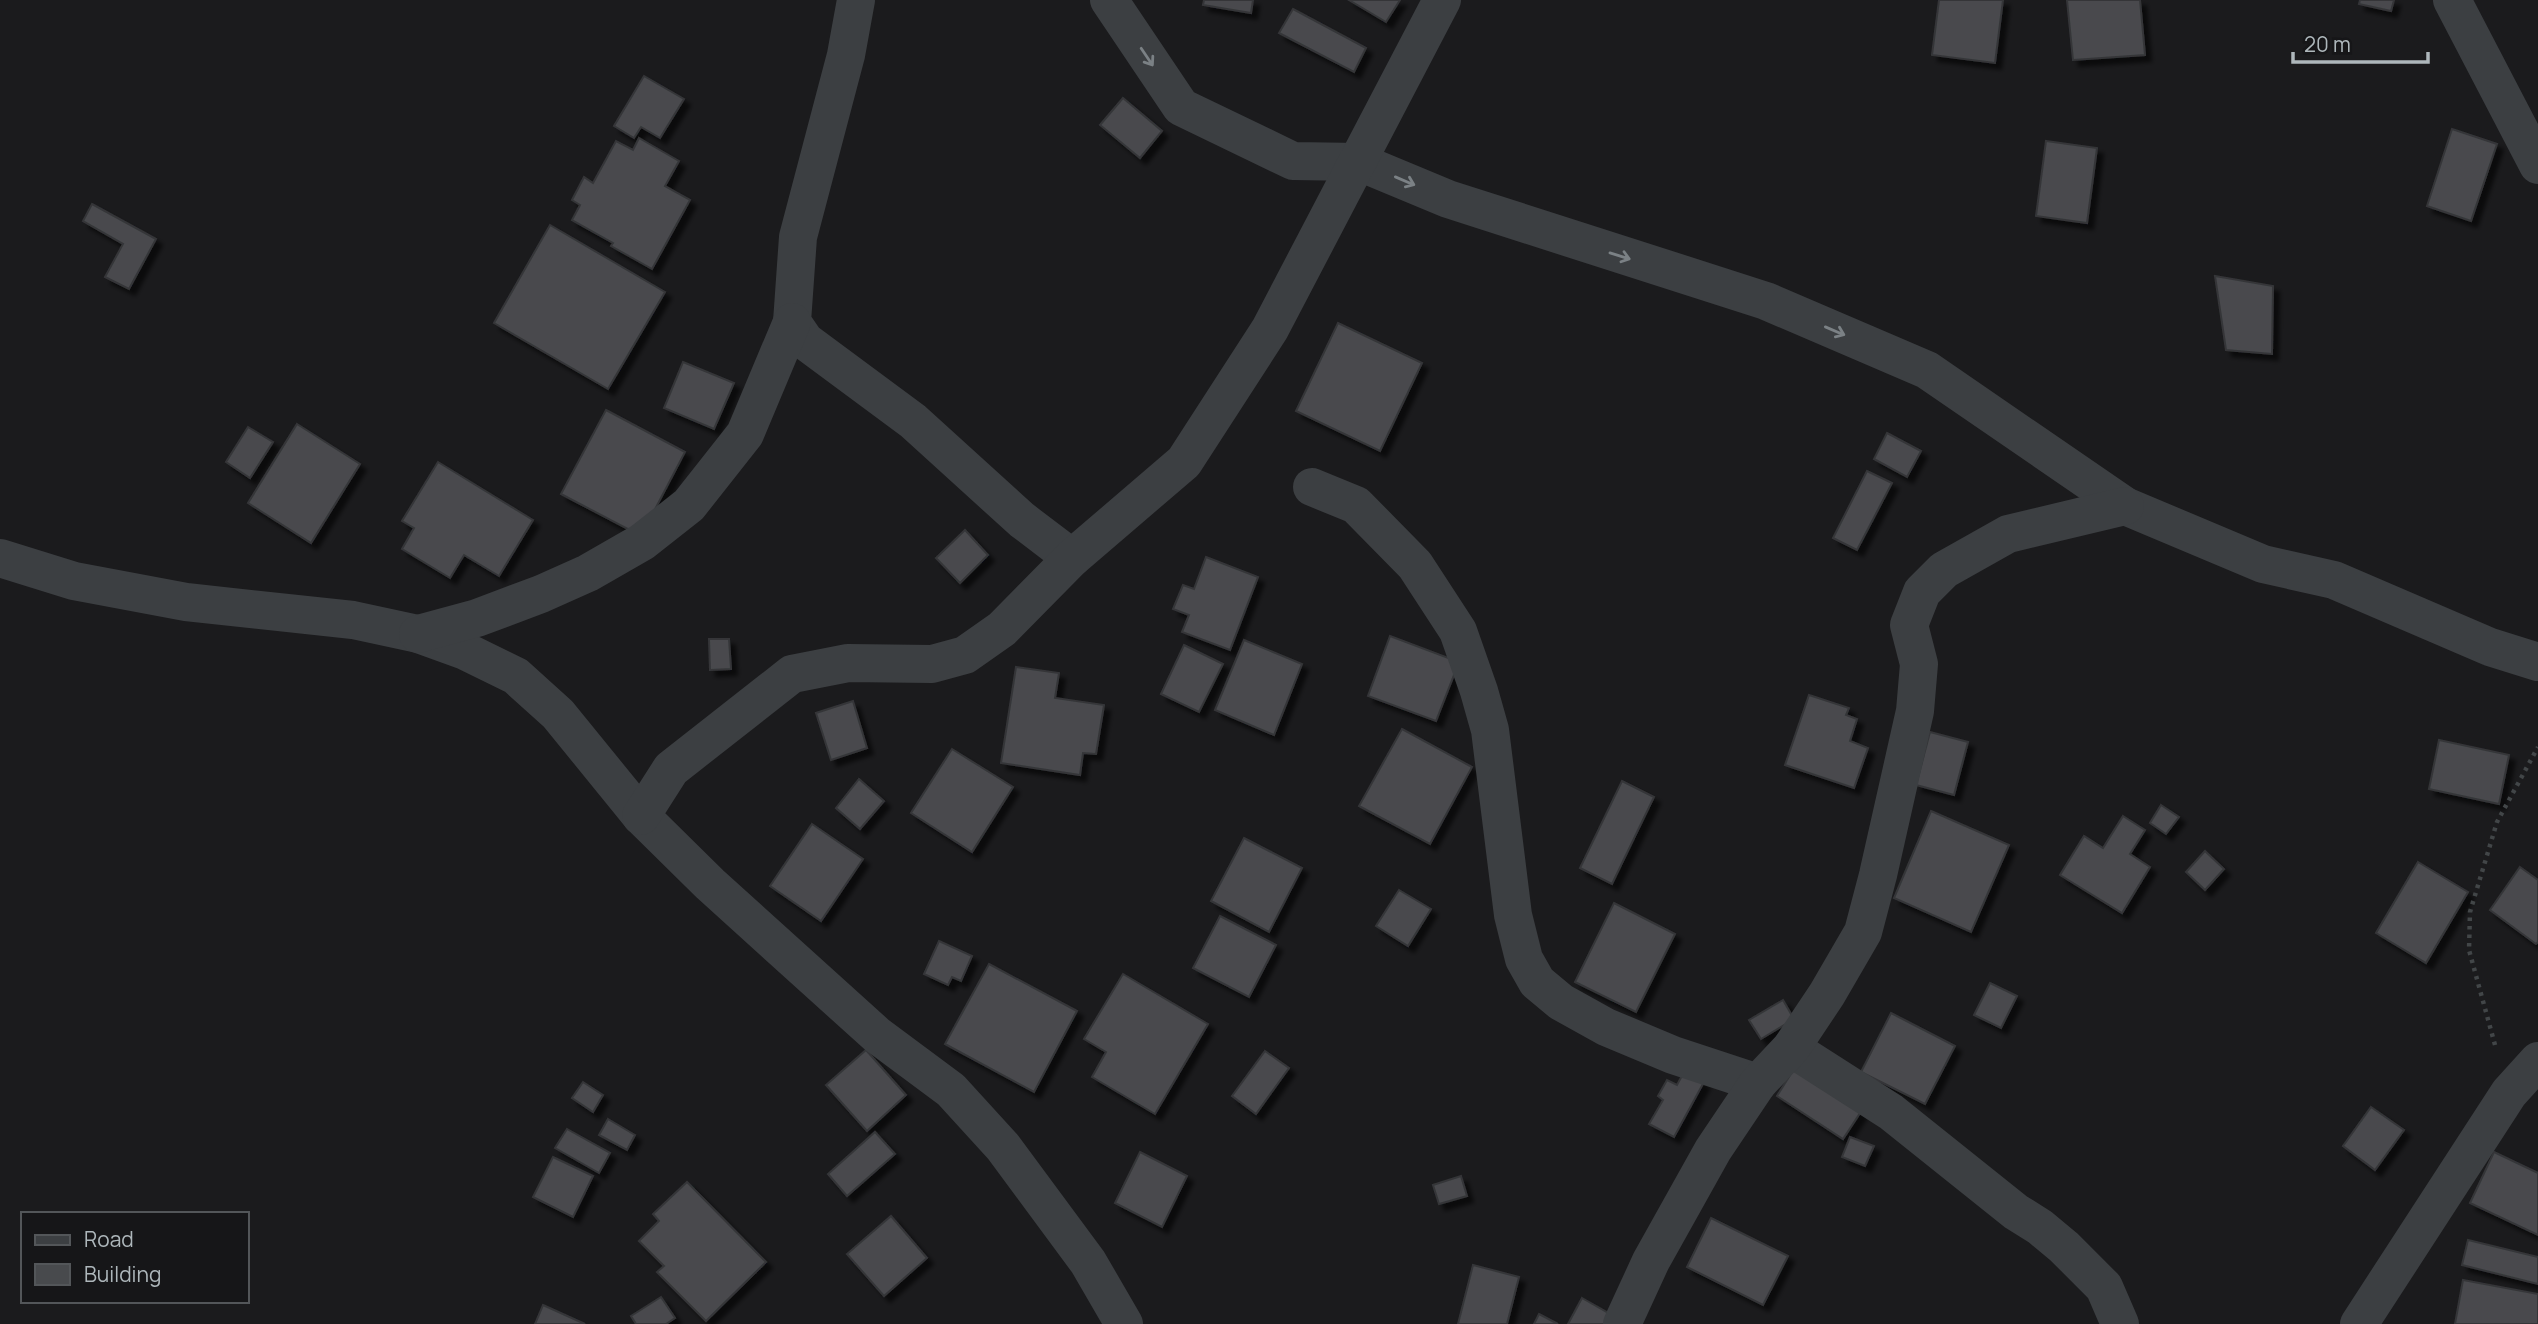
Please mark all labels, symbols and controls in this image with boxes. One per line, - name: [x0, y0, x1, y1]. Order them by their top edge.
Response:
- scale bar: [2293, 21, 2428, 65]
- text: 20 m: [2304, 30, 2351, 58]
- one-way arrow: [1141, 46, 1155, 66]
- one-way arrow: [1394, 176, 1416, 189]
- one-way arrow: [1609, 250, 1631, 263]
- one-way arrow: [1823, 325, 1845, 338]
- legend: [21, 1212, 248, 1303]
- text: Road: [84, 1225, 134, 1253]
- text: Building: [84, 1260, 161, 1288]

